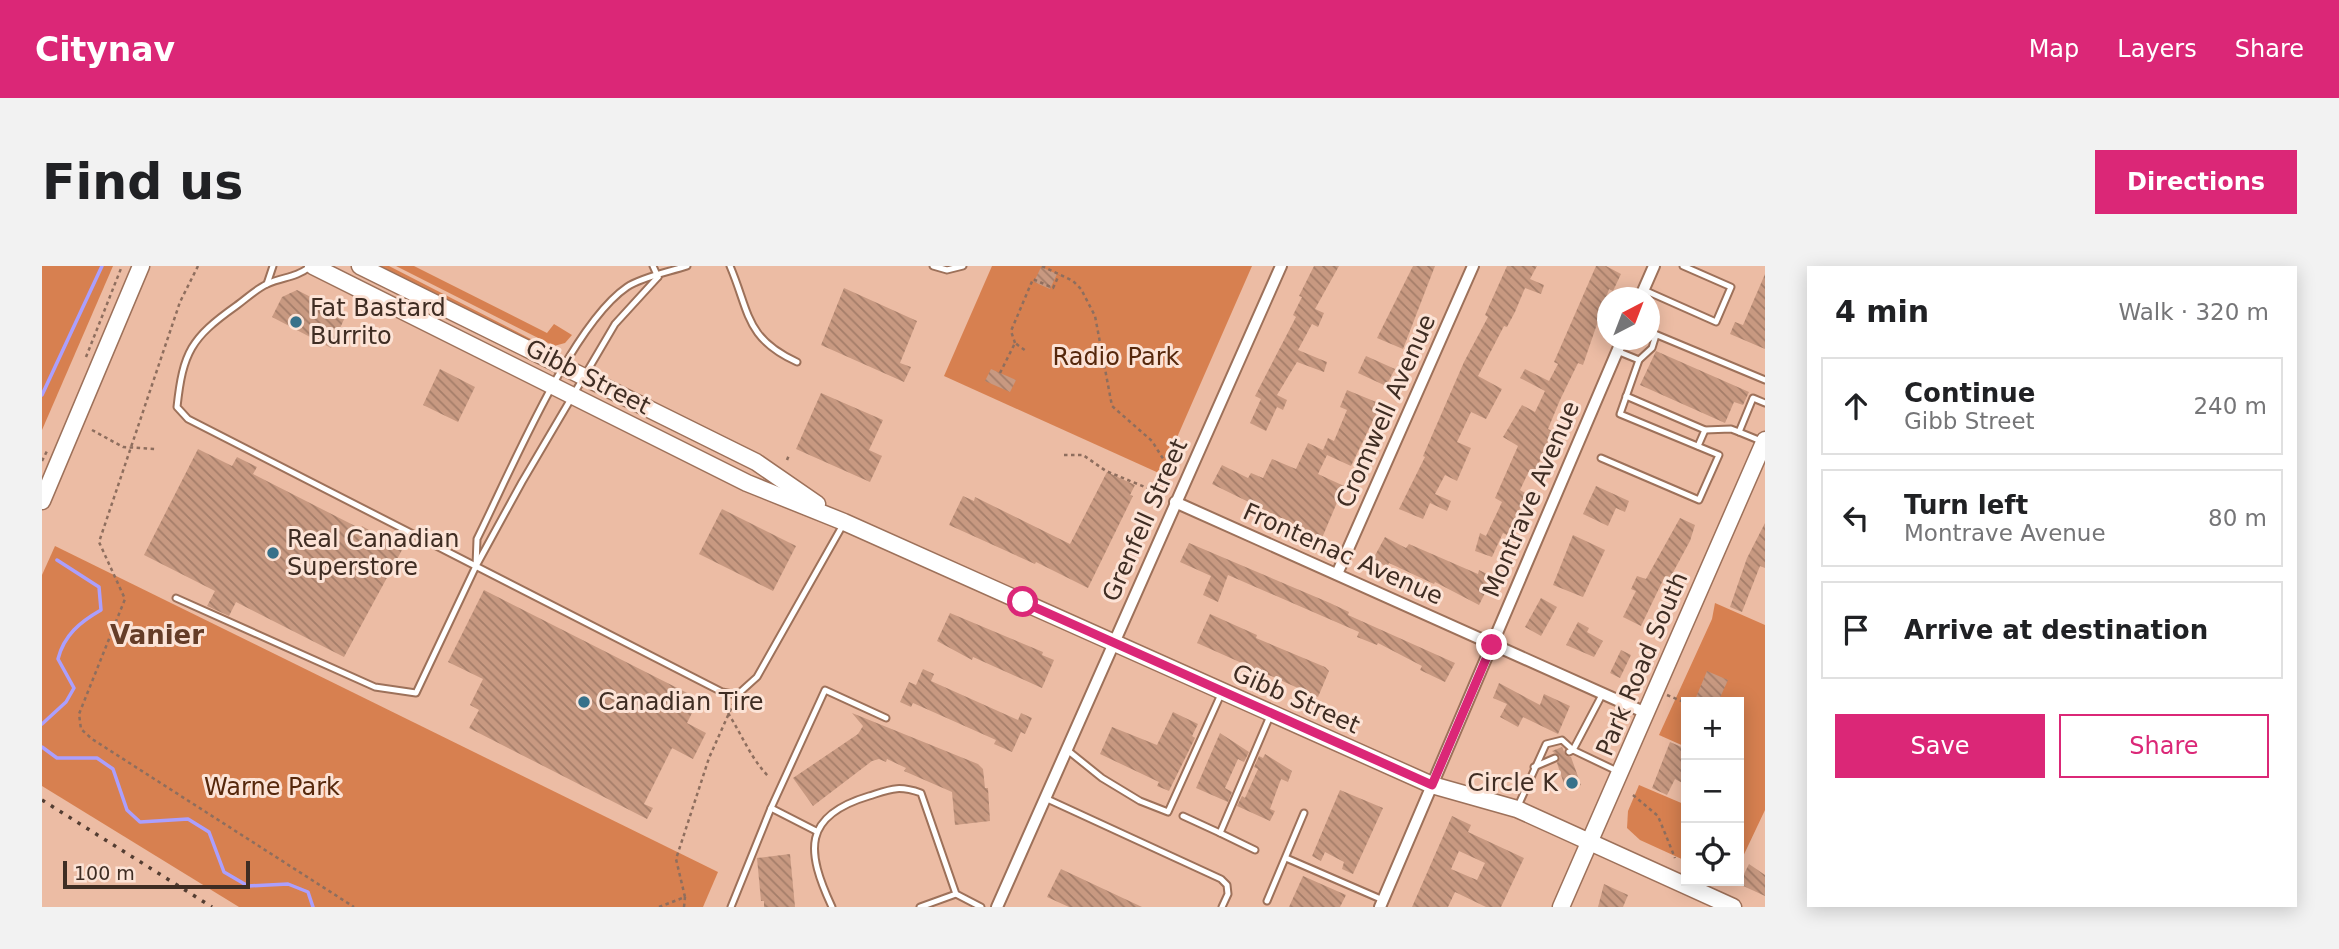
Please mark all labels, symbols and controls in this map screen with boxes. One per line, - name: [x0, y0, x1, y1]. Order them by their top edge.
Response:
- text: Citynav: [35, 30, 175, 69]
- text: Map: [2029, 35, 2079, 63]
- text: Layers: [2117, 35, 2197, 63]
- text: Share: [2235, 35, 2304, 63]
- button: Directions: [2095, 150, 2297, 214]
- text: Find us: [42, 154, 243, 211]
- north arrow: [1597, 287, 1660, 350]
- place label: Fat Bastard Burrito: [310, 294, 446, 350]
- text: 4 min: [1835, 294, 1929, 329]
- text: Walk · 320 m: [2118, 299, 2269, 325]
- street label: Cromwell Avenue: [1331, 310, 1441, 512]
- marker: Fat Bastard Burrito: [288, 314, 304, 330]
- street label: Gibb Street: [521, 334, 655, 420]
- park label: Radio Park: [1053, 343, 1180, 371]
- text: Continue: [1904, 378, 2035, 408]
- icon: ahead: [1837, 387, 1875, 425]
- text: 240 m: [2193, 393, 2267, 419]
- street label: Montrave Avenue: [1477, 397, 1585, 601]
- text: Gibb Street: [1904, 408, 2035, 434]
- street label: Grenfell Street: [1097, 434, 1193, 606]
- text: Turn left: [1904, 490, 2028, 520]
- street label: Frontenac Avenue: [1239, 497, 1447, 611]
- icon: left: [1837, 499, 1875, 537]
- text: 80 m: [2208, 505, 2267, 531]
- text: Montrave Avenue: [1904, 520, 2106, 546]
- place label: Real Canadian Superstore: [287, 525, 460, 581]
- marker: Real Canadian Superstore: [265, 545, 281, 561]
- street label: Park Road South: [1591, 568, 1693, 760]
- route start: [1007, 586, 1038, 617]
- icon: arrive: [1837, 611, 1875, 649]
- text: Arrive at destination: [1904, 615, 2208, 645]
- district label: Vanier: [110, 620, 204, 650]
- route end: [1476, 629, 1507, 660]
- street label: Gibb Street: [1228, 658, 1364, 740]
- place label: Canadian Tire: [598, 688, 764, 716]
- marker: Canadian Tire: [576, 694, 592, 710]
- map controls: [1681, 697, 1744, 886]
- button: +: [1681, 697, 1744, 760]
- button: Save: [1835, 714, 2045, 778]
- button: Share: [2059, 714, 2269, 778]
- button: −: [1681, 760, 1744, 823]
- place label: Circle K: [1467, 769, 1559, 797]
- park label: Warne Park: [204, 773, 340, 801]
- marker: Circle K: [1564, 775, 1580, 791]
- button: locate: [1681, 823, 1744, 886]
- scale bar: [63, 858, 250, 890]
- text: 100 m: [74, 862, 135, 884]

